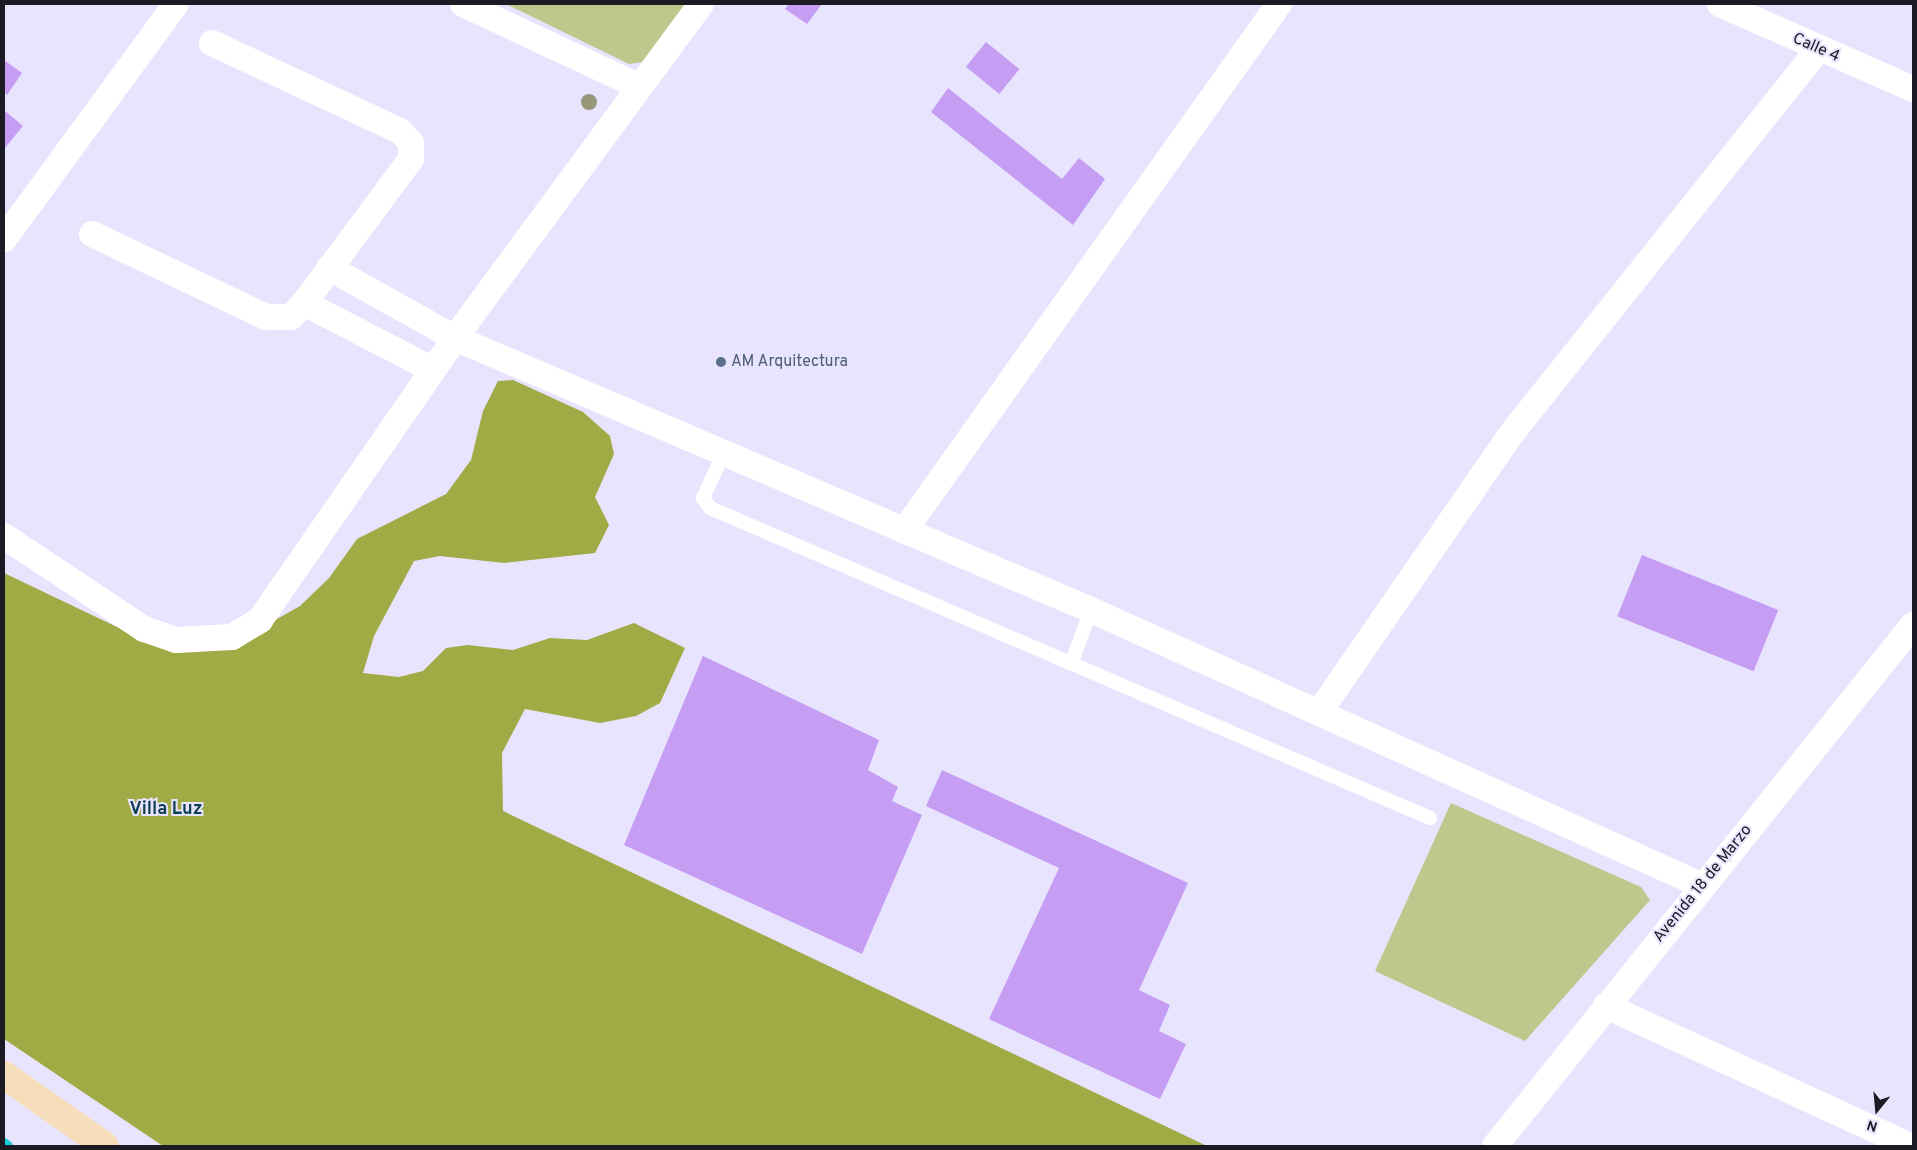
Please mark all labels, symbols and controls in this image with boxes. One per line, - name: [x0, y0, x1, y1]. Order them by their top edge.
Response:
- street label: Calle 4: [1790, 29, 1842, 67]
- place label: AM Arquitectura: [731, 352, 849, 372]
- marker: AM Arquitectura: [715, 356, 727, 368]
- district label: Villa Luz: [130, 799, 202, 821]
- street label: Avenida 18 de Marzo: [1650, 821, 1756, 947]
- north arrow: [1852, 1085, 1902, 1135]
- text: N: [1865, 1115, 1880, 1134]

